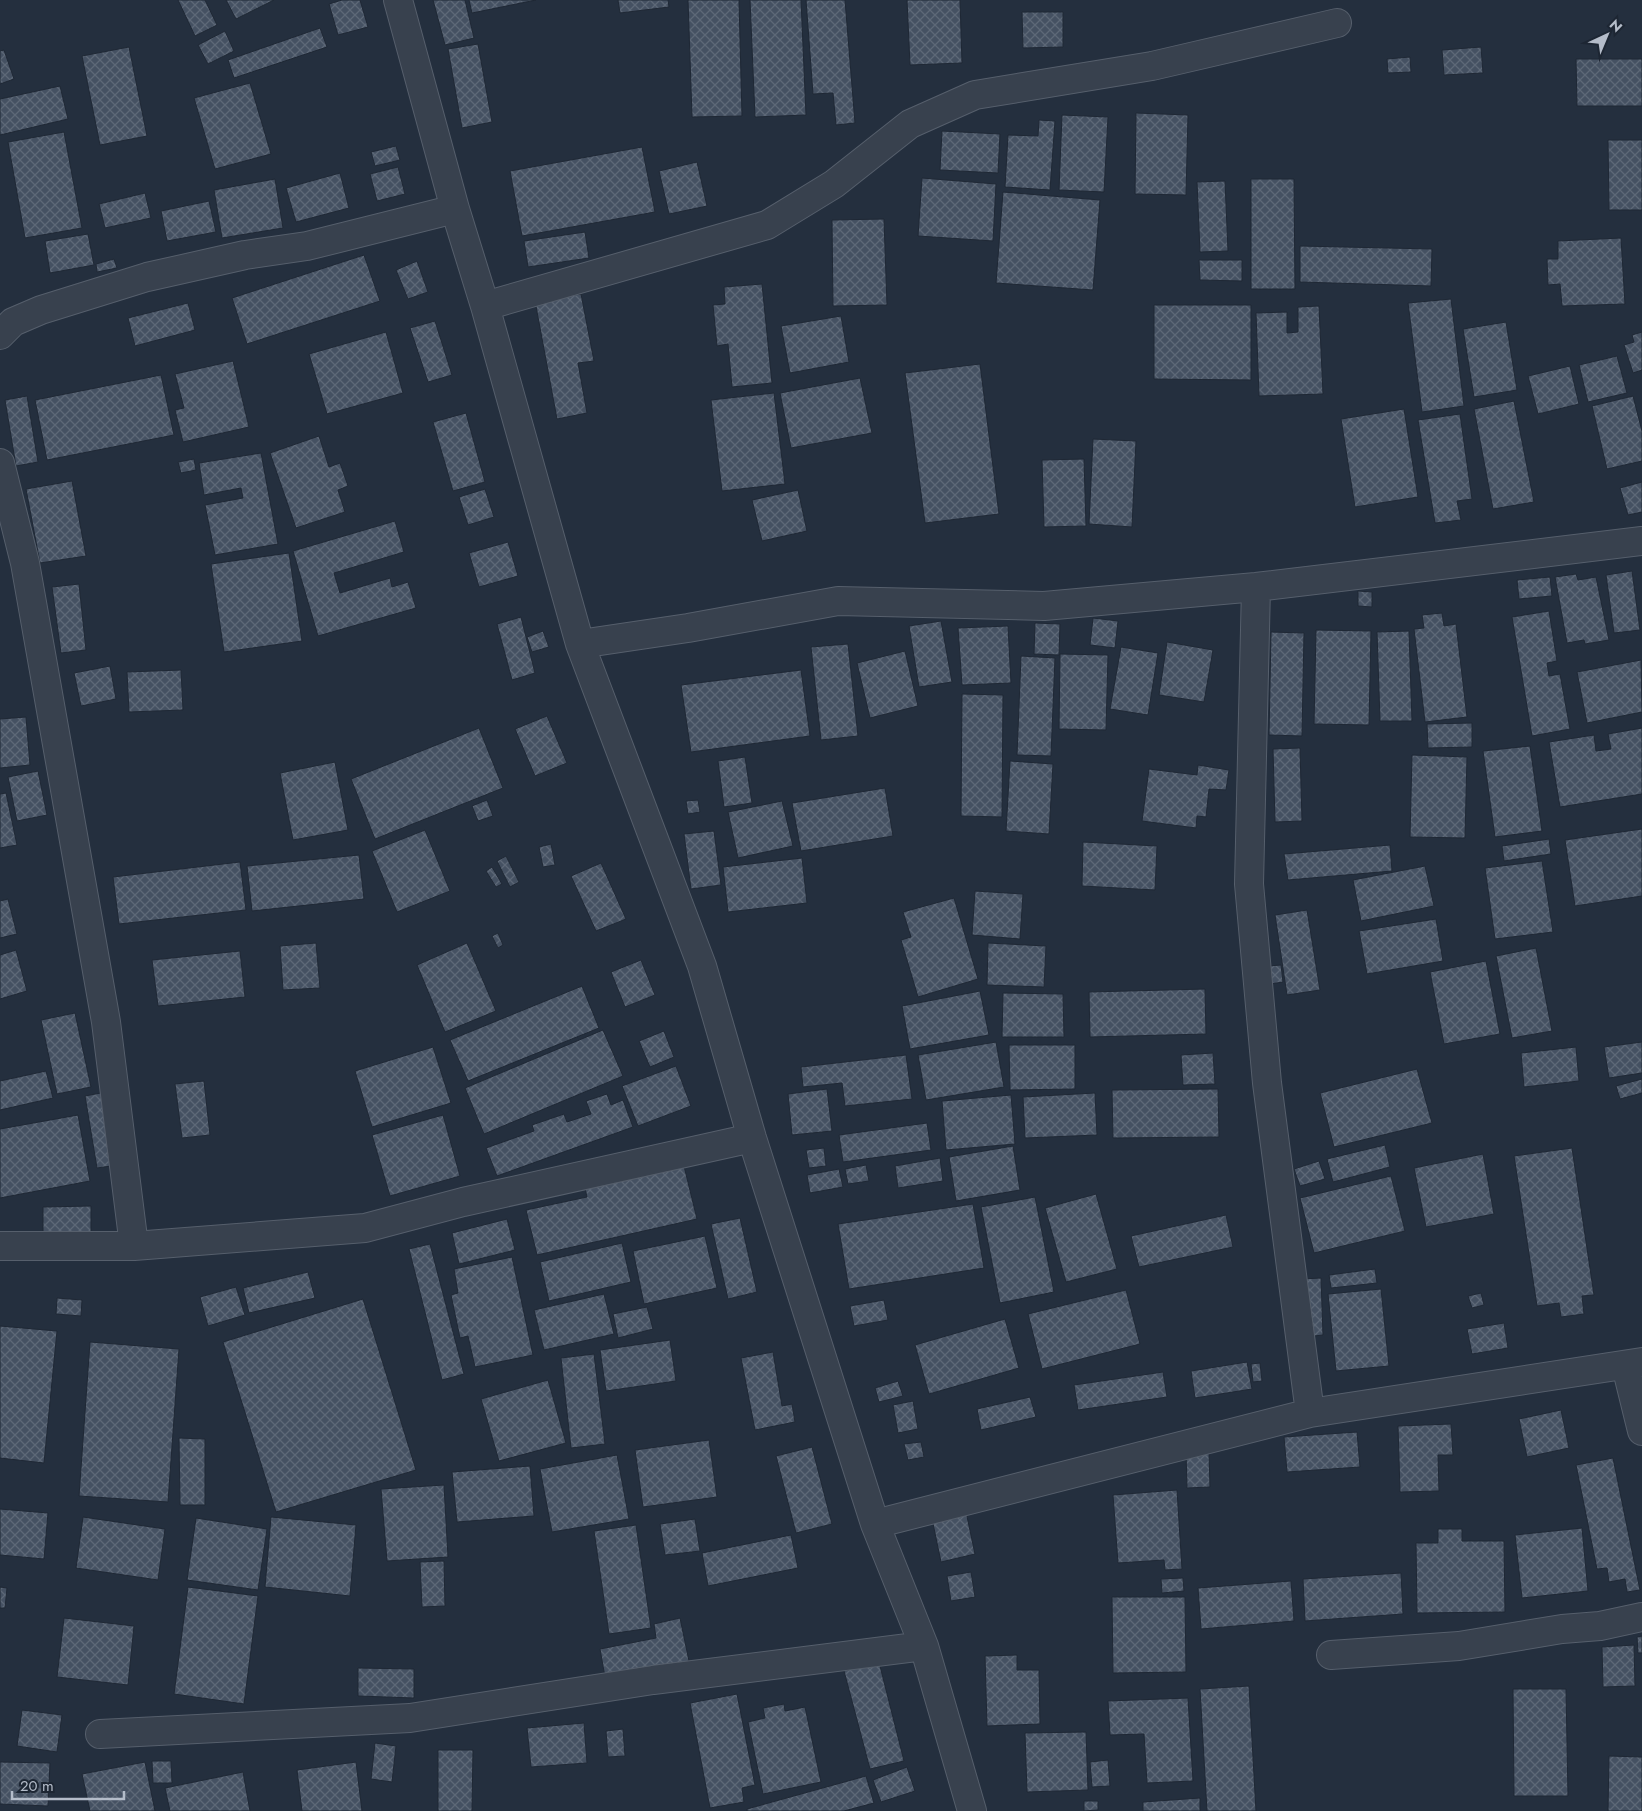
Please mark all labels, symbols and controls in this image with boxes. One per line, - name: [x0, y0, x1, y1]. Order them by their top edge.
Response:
- north arrow: [1582, 10, 1632, 60]
- text: N: [1605, 15, 1627, 37]
- scale bar: [12, 1768, 125, 1800]
- text: 20 m: [20, 1775, 54, 1797]

